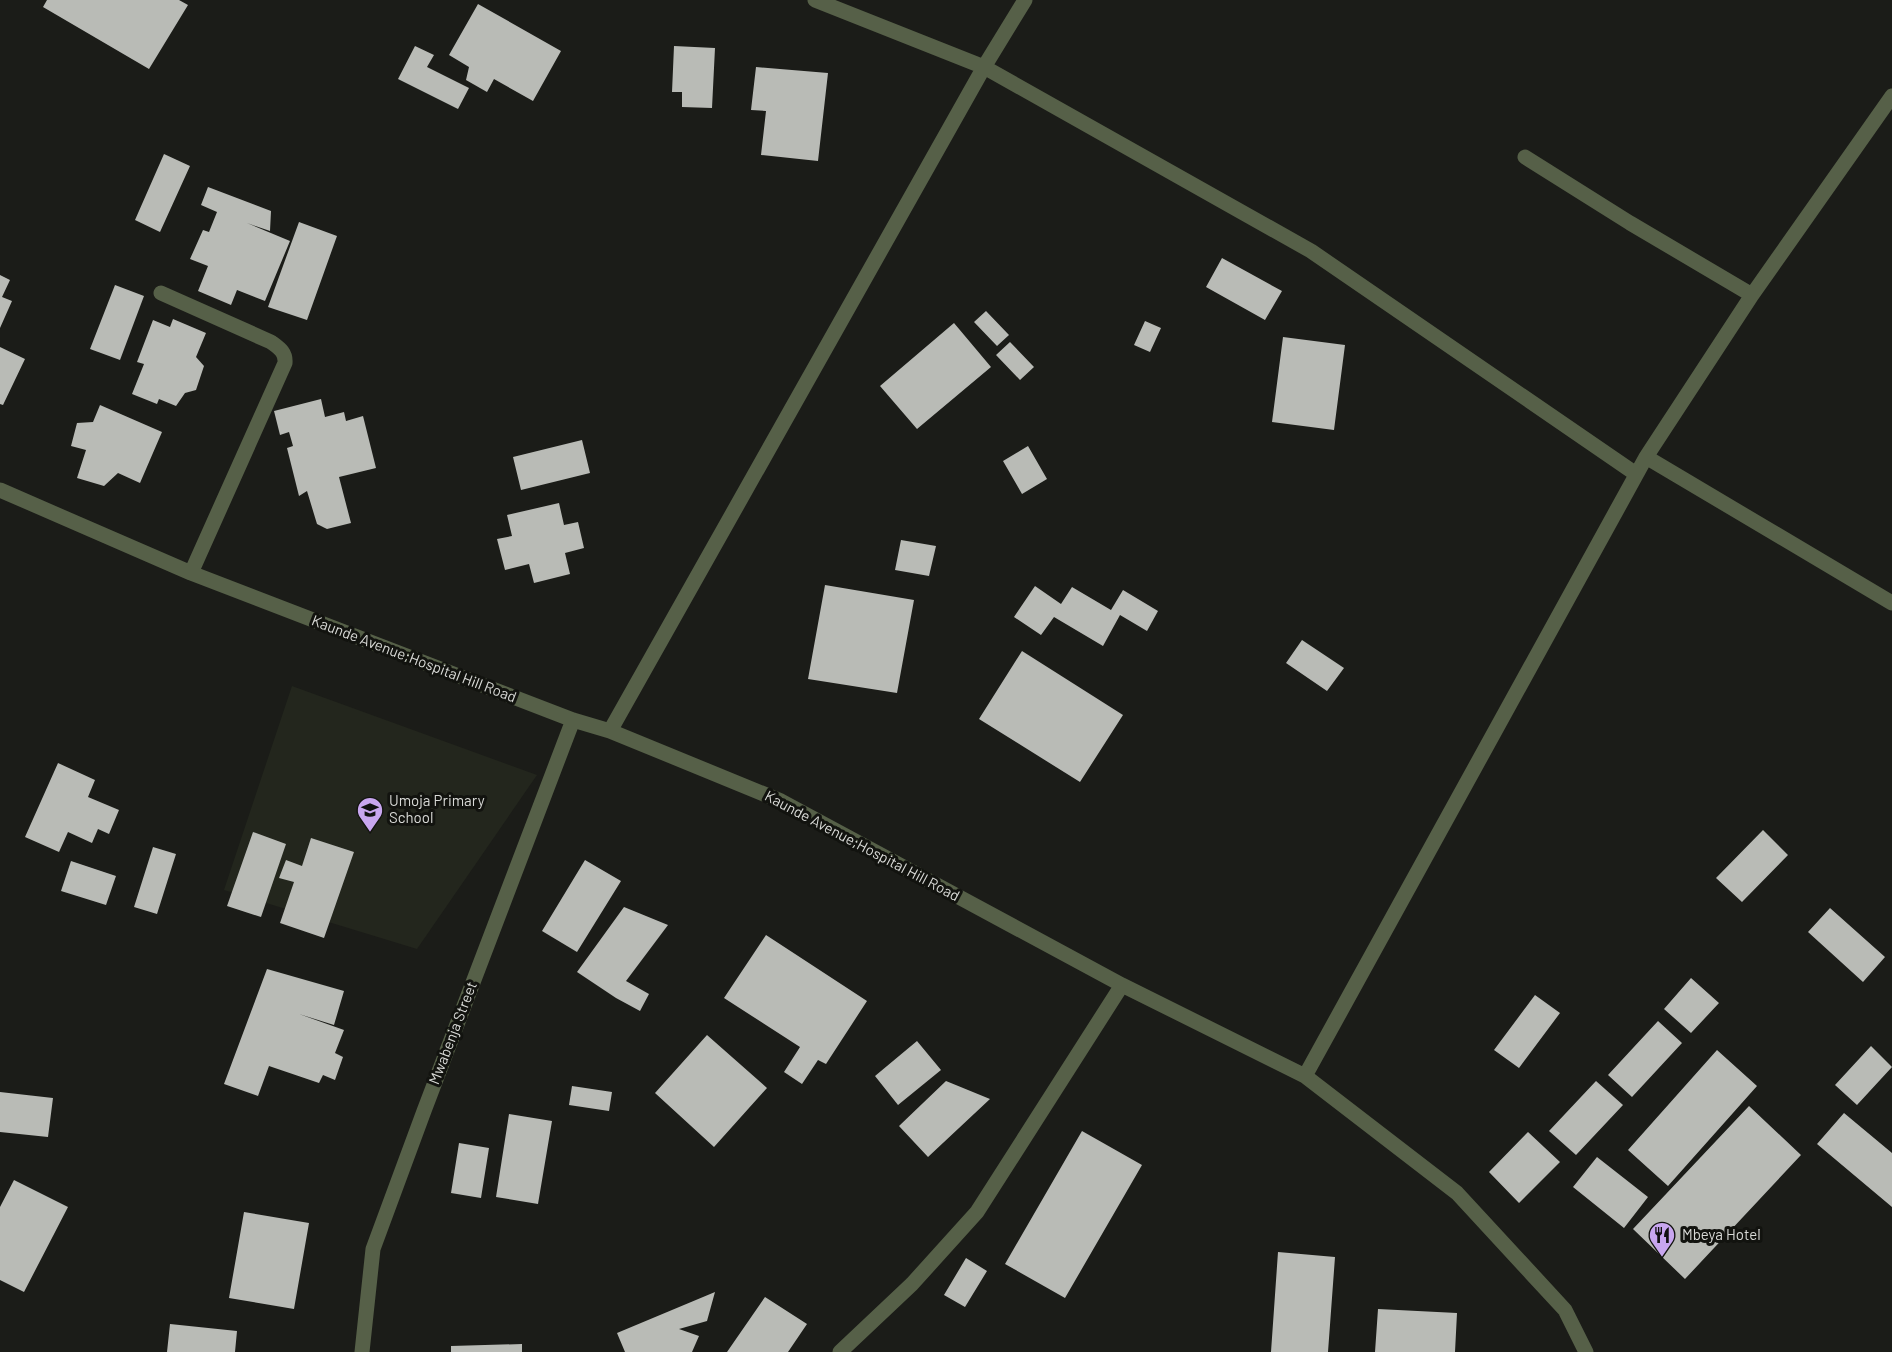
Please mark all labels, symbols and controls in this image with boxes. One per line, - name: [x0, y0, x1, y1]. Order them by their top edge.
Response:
- street label: Kaunde Avenue;Hospital Hill Road: [309, 611, 519, 706]
- street label: Kaunde Avenue;Hospital Hill Road: [762, 786, 963, 904]
- place label: Umoja Primary School: [389, 791, 485, 826]
- school or university icon: Umoja Primary School: [355, 795, 385, 833]
- street label: Mwabenja Street: [424, 979, 480, 1087]
- restaurant icon: Mbeya Hotel: [1647, 1220, 1677, 1258]
- place label: Mbeya Hotel: [1682, 1225, 1761, 1243]

